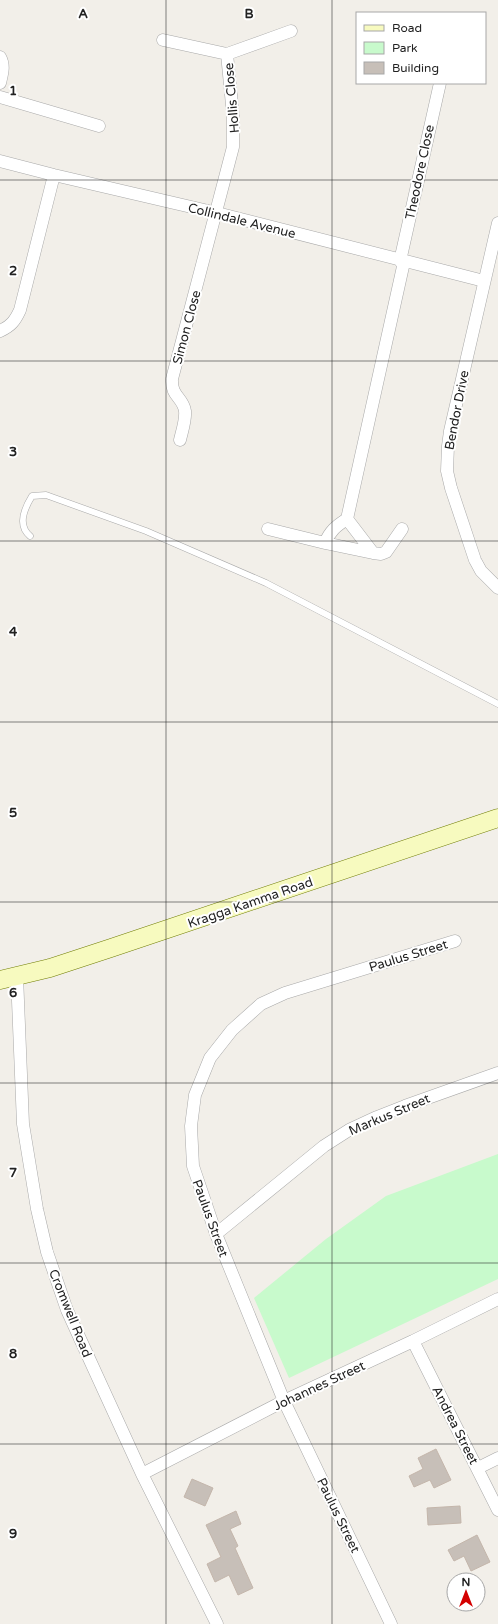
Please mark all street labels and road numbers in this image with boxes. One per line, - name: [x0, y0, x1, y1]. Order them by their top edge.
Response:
- street label: Hollis Close: [221, 62, 243, 134]
- street label: Theodore Close: [402, 123, 438, 221]
- street label: Collindale Avenue: [186, 200, 297, 242]
- street label: Simon Close: [169, 288, 205, 366]
- street label: Bendor Drive: [441, 369, 473, 451]
- street label: Kragga Kamma Road: [186, 874, 315, 932]
- street label: Paulus Street: [367, 936, 450, 976]
- street label: Markus Street: [346, 1091, 432, 1139]
- street label: Paulus Street: [189, 1177, 232, 1259]
- street label: Cromwell Road: [45, 1267, 95, 1360]
- street label: Johannes Street: [271, 1358, 368, 1414]
- street label: Andrea Street: [429, 1384, 482, 1467]
- street label: Paulus Street: [313, 1475, 363, 1556]

